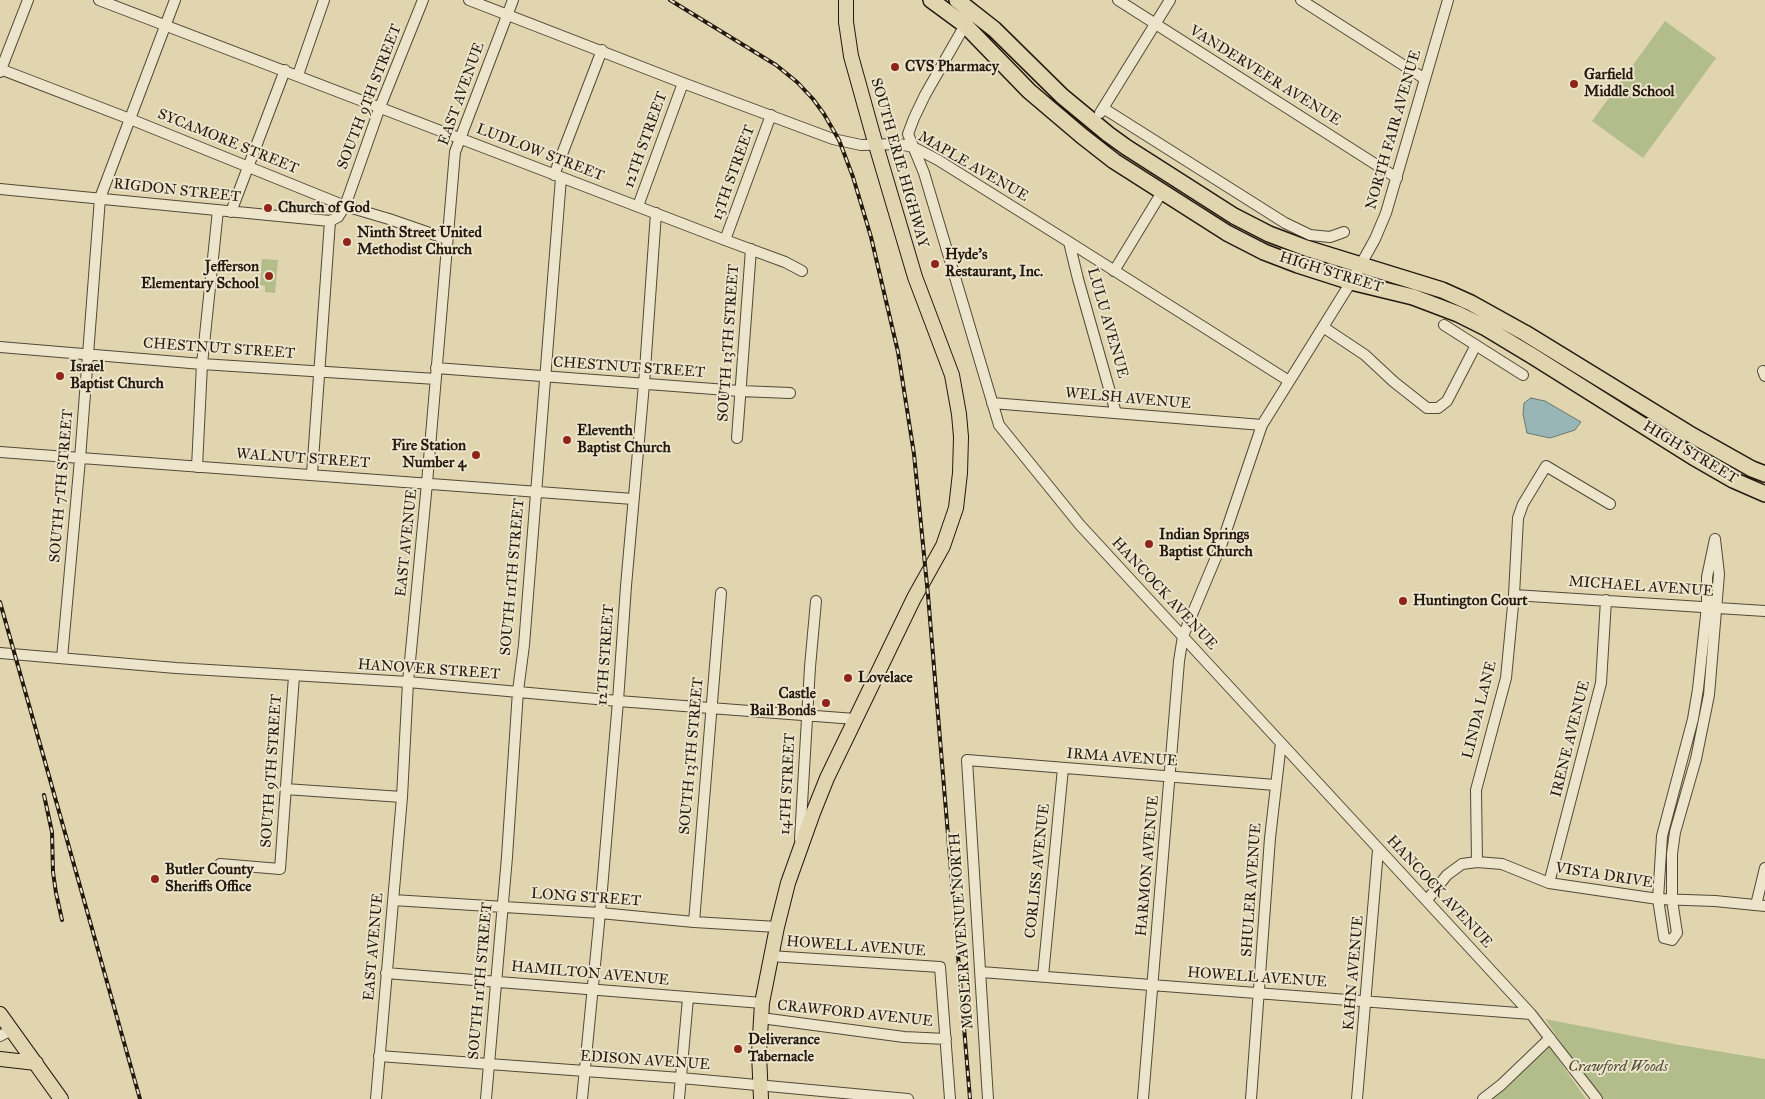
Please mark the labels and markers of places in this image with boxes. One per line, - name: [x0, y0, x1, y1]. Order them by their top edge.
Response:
- place label: CVS Pharmacy: [905, 58, 999, 76]
- marker: CVS Pharmacy: [889, 61, 901, 73]
- place label: Garfield Middle School: [1584, 66, 1675, 101]
- marker: Garfield Middle School: [1568, 78, 1580, 90]
- place label: Church of God: [278, 199, 370, 217]
- marker: Church of God: [262, 202, 274, 214]
- place label: Ninth Street United Methodist Church: [357, 224, 482, 259]
- marker: Ninth Street United Methodist Church: [341, 236, 353, 248]
- place label: Hyde's Restaurant, Inc.: [945, 246, 1043, 281]
- place label: Jefferson Elementary School: [141, 258, 259, 293]
- marker: Hyde's Restaurant, Inc.: [929, 258, 941, 270]
- marker: Jefferson Elementary School: [263, 270, 275, 282]
- place label: Israel Baptist Church: [70, 358, 164, 393]
- marker: Israel Baptist Church: [54, 370, 66, 382]
- place label: Eleventh Baptist Church: [577, 422, 671, 457]
- marker: Eleventh Baptist Church: [561, 434, 573, 446]
- place label: Fire Station Number 4: [392, 437, 466, 472]
- marker: Fire Station Number 4: [470, 449, 482, 461]
- place label: Indian Springs Baptist Church: [1159, 526, 1253, 561]
- marker: Indian Springs Baptist Church: [1143, 538, 1155, 550]
- place label: Huntington Court: [1413, 592, 1528, 610]
- marker: Huntington Court: [1397, 595, 1409, 607]
- place label: Lovelace: [858, 669, 913, 687]
- marker: Lovelace: [842, 672, 854, 684]
- place label: Castle Bail Bonds: [750, 685, 816, 720]
- marker: Castle Bail Bonds: [820, 697, 832, 709]
- place label: Butler County Sheriffs Office: [165, 861, 254, 896]
- marker: Butler County Sheriffs Office: [149, 873, 161, 885]
- place label: Deliverance Tabernacle: [748, 1031, 820, 1066]
- marker: Deliverance Tabernacle: [732, 1043, 744, 1055]

